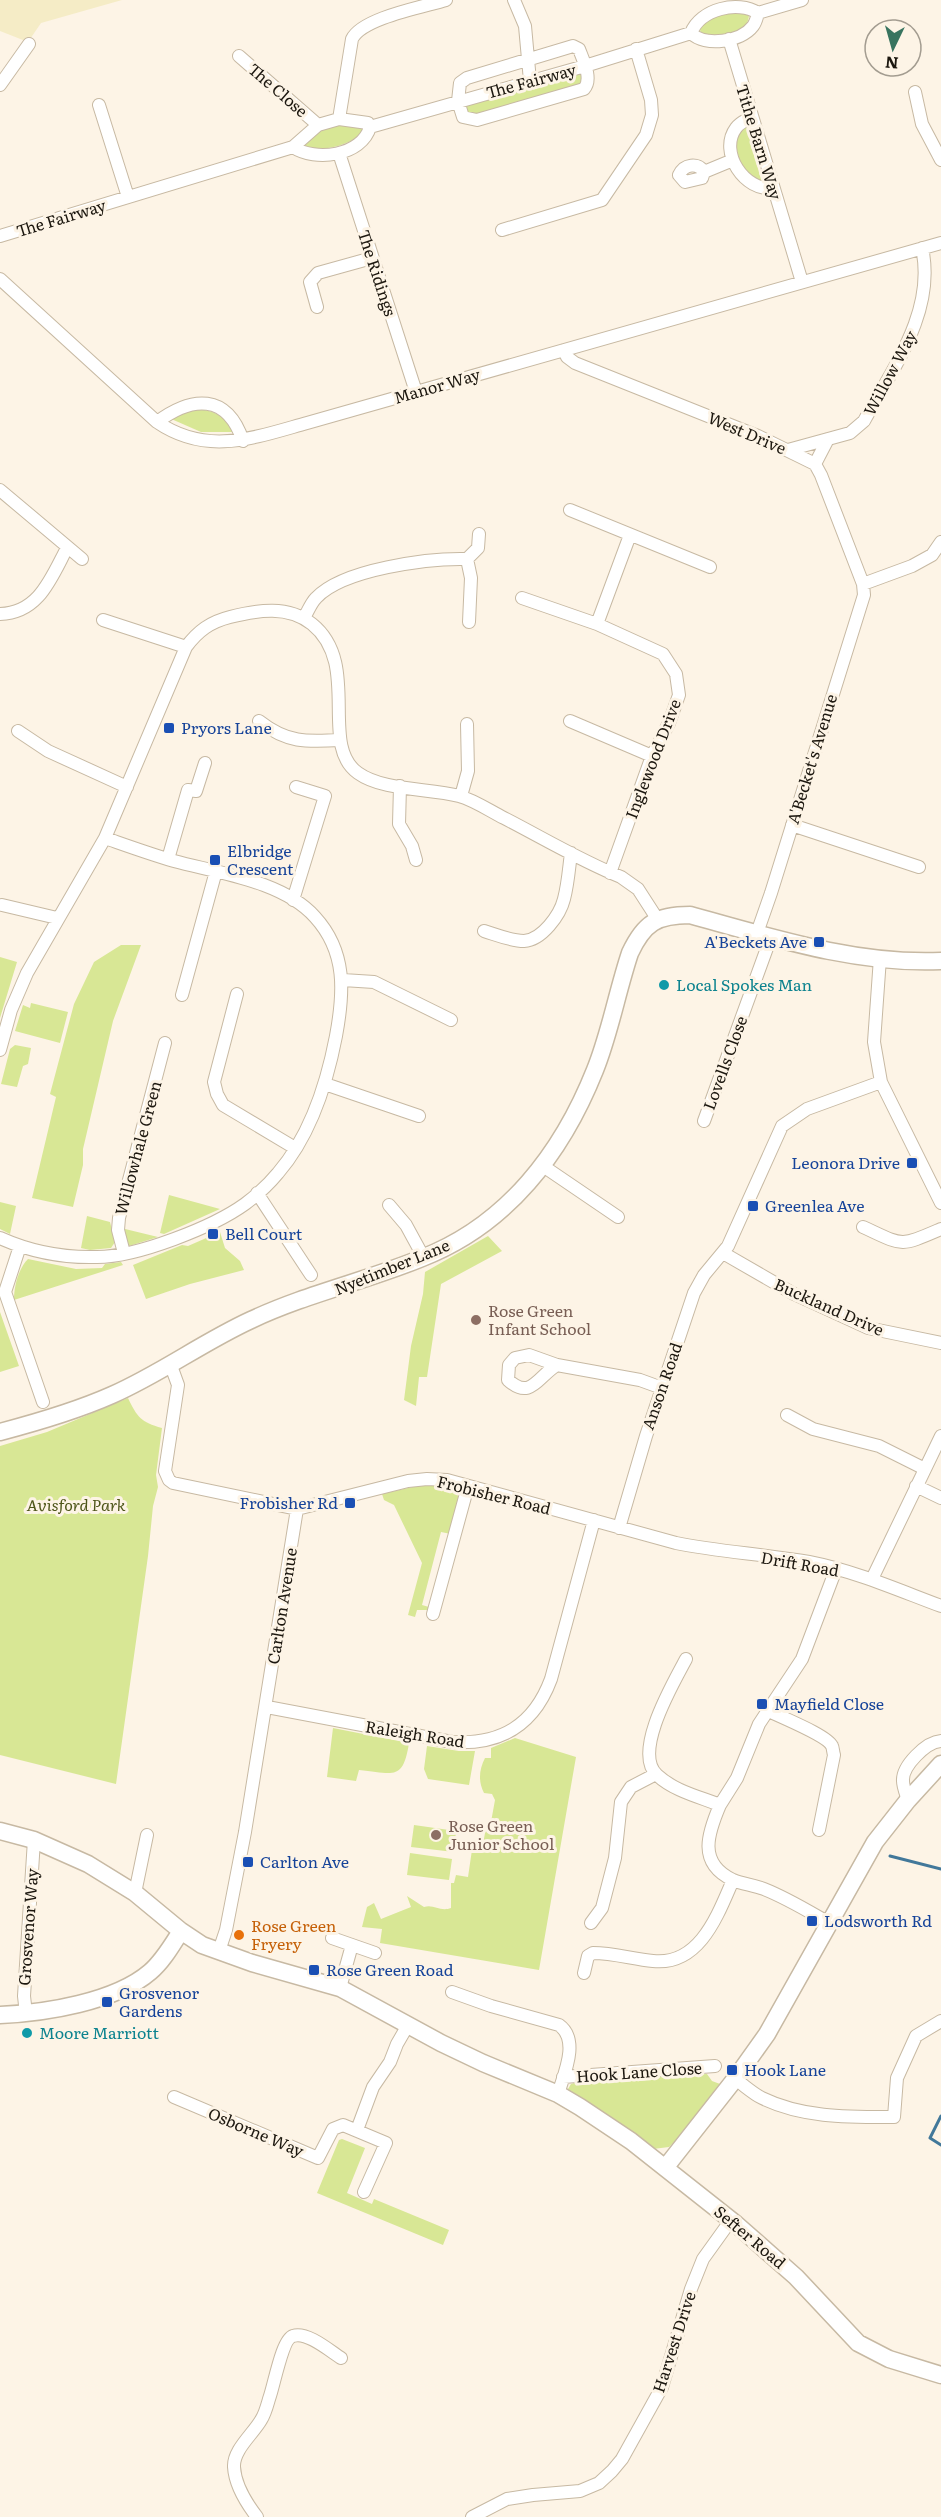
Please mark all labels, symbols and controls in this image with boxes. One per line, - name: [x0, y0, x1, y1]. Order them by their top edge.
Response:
- north arrow: [863, 18, 923, 78]
- text: N: [884, 51, 899, 76]
- street label: The Fairway: [483, 56, 579, 104]
- street label: The Close: [244, 57, 314, 122]
- street label: Tithe Barn Way: [731, 81, 789, 203]
- street label: The Fairway: [13, 192, 109, 242]
- street label: The Ridings: [353, 226, 403, 319]
- street label: Willow Way: [857, 325, 922, 419]
- street label: Manor Way: [391, 361, 483, 409]
- street label: West Drive: [705, 405, 790, 459]
- street label: A'Becket's Avenue: [780, 691, 842, 827]
- street label: Inglewood Drive: [618, 695, 686, 822]
- place label: Pryors Lane: [181, 715, 272, 739]
- marker: Pryors Lane: [162, 721, 176, 735]
- place label: Elbridge Crescent: [227, 838, 294, 880]
- marker: Elbridge Crescent: [208, 853, 222, 867]
- place label: A'Beckets Ave: [704, 929, 807, 953]
- marker: A'Beckets Ave: [812, 935, 826, 949]
- place label: Local Spokes Man: [676, 972, 813, 996]
- marker: Local Spokes Man: [657, 978, 671, 992]
- street label: Lovells Close: [696, 1012, 752, 1113]
- street label: Willowhale Green: [108, 1078, 167, 1218]
- place label: Leonora Drive: [791, 1150, 900, 1174]
- marker: Leonora Drive: [905, 1156, 919, 1170]
- place label: Greenlea Ave: [765, 1193, 865, 1217]
- marker: Greenlea Ave: [746, 1199, 760, 1213]
- place label: Bell Court: [225, 1221, 303, 1245]
- marker: Bell Court: [206, 1227, 220, 1241]
- street label: Nyetimber Lane: [330, 1232, 453, 1300]
- street label: Buckland Drive: [771, 1271, 888, 1341]
- place label: Rose Green Infant School: [488, 1298, 591, 1340]
- marker: Rose Green Infant School: [469, 1313, 483, 1327]
- street label: Anson Road: [635, 1339, 687, 1433]
- street label: Frobisher Road: [435, 1468, 554, 1520]
- place label: Frobisher Rd: [240, 1490, 338, 1514]
- park label: Avisford Park: [26, 1492, 126, 1516]
- marker: Frobisher Rd: [343, 1496, 357, 1510]
- street label: Drift Road: [759, 1544, 841, 1582]
- street label: Carlton Avenue: [260, 1546, 302, 1666]
- place label: Mayfield Close: [774, 1691, 884, 1715]
- marker: Mayfield Close: [755, 1697, 769, 1711]
- street label: Raleigh Road: [364, 1713, 467, 1753]
- place label: Rose Green Junior School: [448, 1813, 554, 1855]
- marker: Rose Green Junior School: [429, 1828, 443, 1842]
- place label: Carlton Ave: [260, 1849, 349, 1873]
- marker: Carlton Ave: [241, 1855, 255, 1869]
- street label: Grosvenor Way: [11, 1867, 43, 1986]
- place label: Lodsworth Rd: [824, 1908, 932, 1932]
- place label: Rose Green Fryery: [251, 1913, 337, 1955]
- marker: Lodsworth Rd: [805, 1914, 819, 1928]
- marker: Rose Green Fryery: [232, 1928, 246, 1942]
- place label: Rose Green Road: [326, 1957, 454, 1981]
- marker: Rose Green Road: [307, 1963, 321, 1977]
- place label: Grosvenor Gardens: [119, 1980, 200, 2022]
- marker: Grosvenor Gardens: [100, 1995, 114, 2009]
- place label: Moore Marriott: [39, 2020, 159, 2044]
- marker: Moore Marriott: [20, 2026, 34, 2040]
- street label: Hook Lane Close: [575, 2055, 703, 2087]
- place label: Hook Lane: [744, 2057, 826, 2081]
- marker: Hook Lane: [725, 2063, 739, 2077]
- street label: Osborne Way: [205, 2100, 309, 2162]
- street label: Sefter Road: [709, 2199, 792, 2274]
- street label: Harvest Drive: [645, 2288, 701, 2396]

